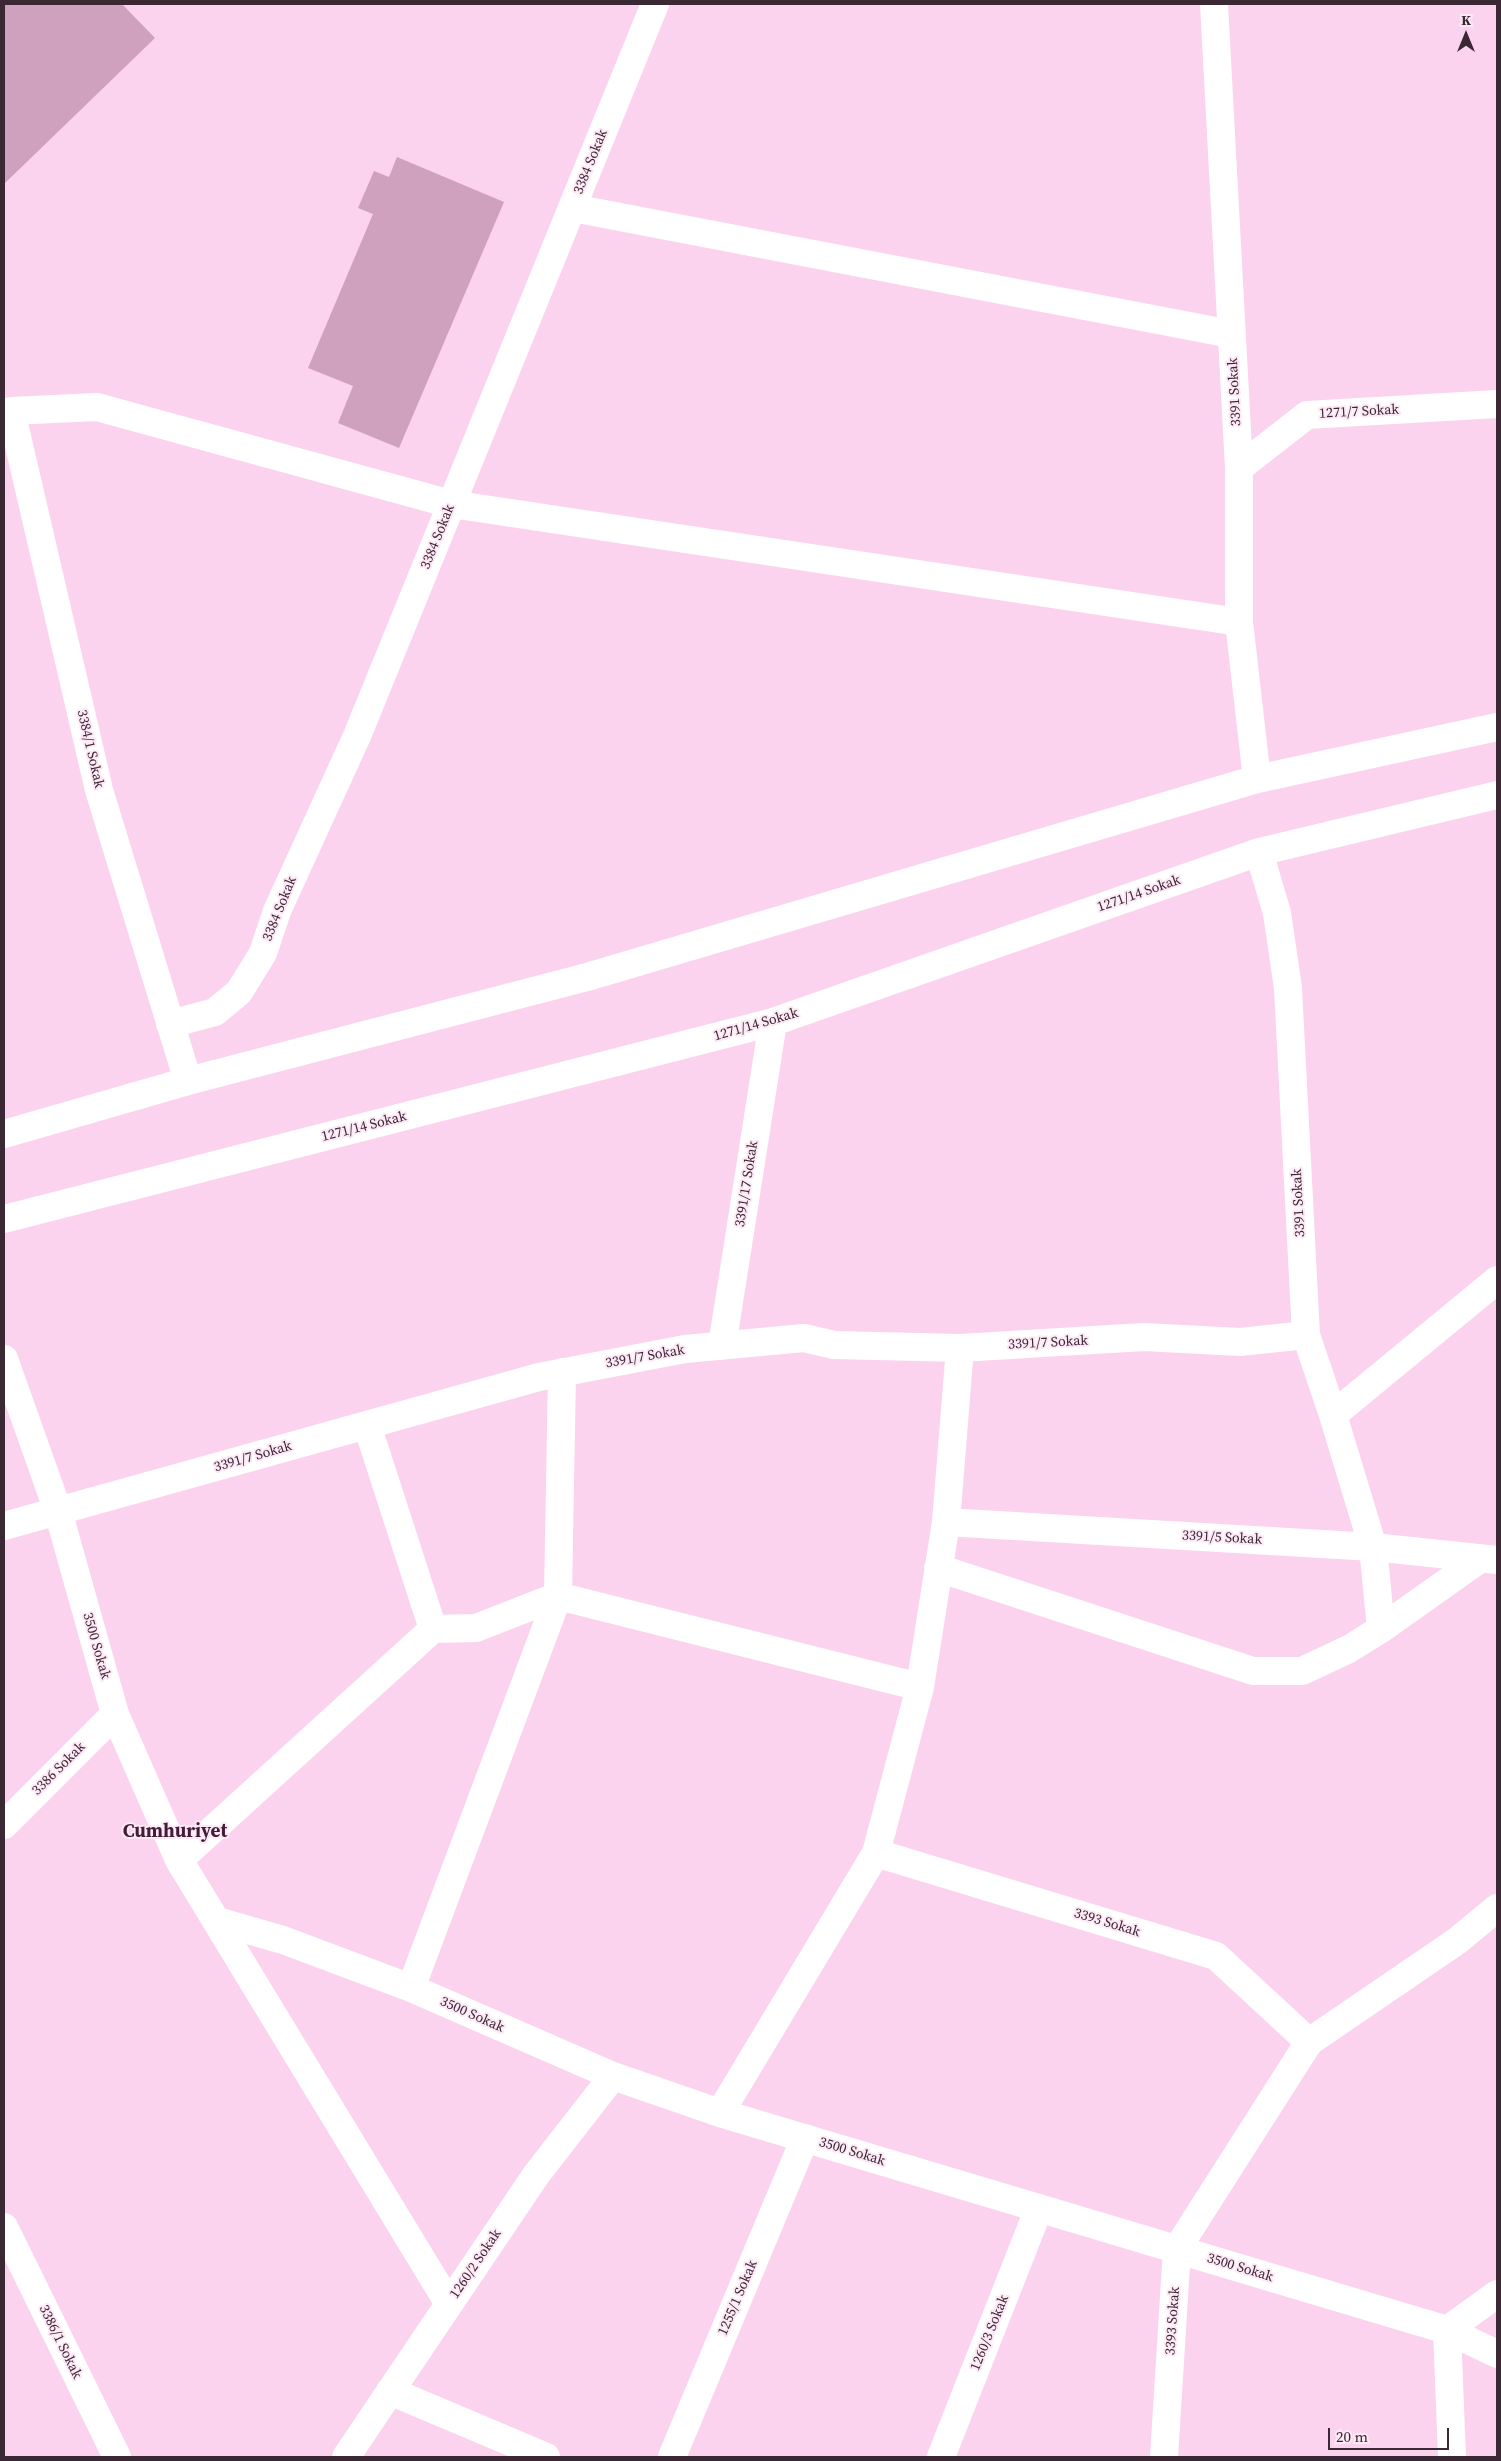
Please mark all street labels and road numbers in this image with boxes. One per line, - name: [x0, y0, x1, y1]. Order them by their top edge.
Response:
- street label: 3384 Sokak: [570, 127, 612, 197]
- street label: 3391 Sokak: [1225, 357, 1245, 427]
- street label: 1271/7 Sokak: [1319, 402, 1399, 422]
- street label: 3384 Sokak: [417, 502, 459, 572]
- street label: 3384/1 Sokak: [73, 708, 107, 790]
- street label: 1271/14 Sokak: [1095, 872, 1183, 916]
- street label: 3384 Sokak: [259, 874, 301, 944]
- street label: 1271/14 Sokak: [712, 1005, 800, 1045]
- street label: 1271/14 Sokak: [320, 1108, 408, 1146]
- street label: 3391/17 Sokak: [732, 1140, 762, 1228]
- street label: 3391 Sokak: [1289, 1168, 1309, 1238]
- street label: 3391/7 Sokak: [1008, 1333, 1088, 1353]
- street label: 3391/7 Sokak: [604, 1342, 686, 1372]
- street label: 3391/7 Sokak: [212, 1438, 294, 1476]
- street label: 3391/5 Sokak: [1182, 1528, 1262, 1548]
- street label: 3500 Sokak: [78, 1611, 114, 1681]
- street label: 3386 Sokak: [29, 1739, 89, 1799]
- street label: 3393 Sokak: [1072, 1905, 1142, 1941]
- street label: 3500 Sokak: [437, 1993, 507, 2037]
- street label: 3500 Sokak: [817, 2134, 887, 2170]
- street label: 1260/2 Sokak: [447, 2226, 505, 2302]
- street label: 3500 Sokak: [1205, 2250, 1275, 2286]
- street label: 1255/1 Sokak: [715, 2258, 761, 2338]
- street label: 3393 Sokak: [1162, 2286, 1184, 2356]
- street label: 1260/3 Sokak: [967, 2293, 1013, 2373]
- street label: 3386/1 Sokak: [35, 2302, 85, 2382]

